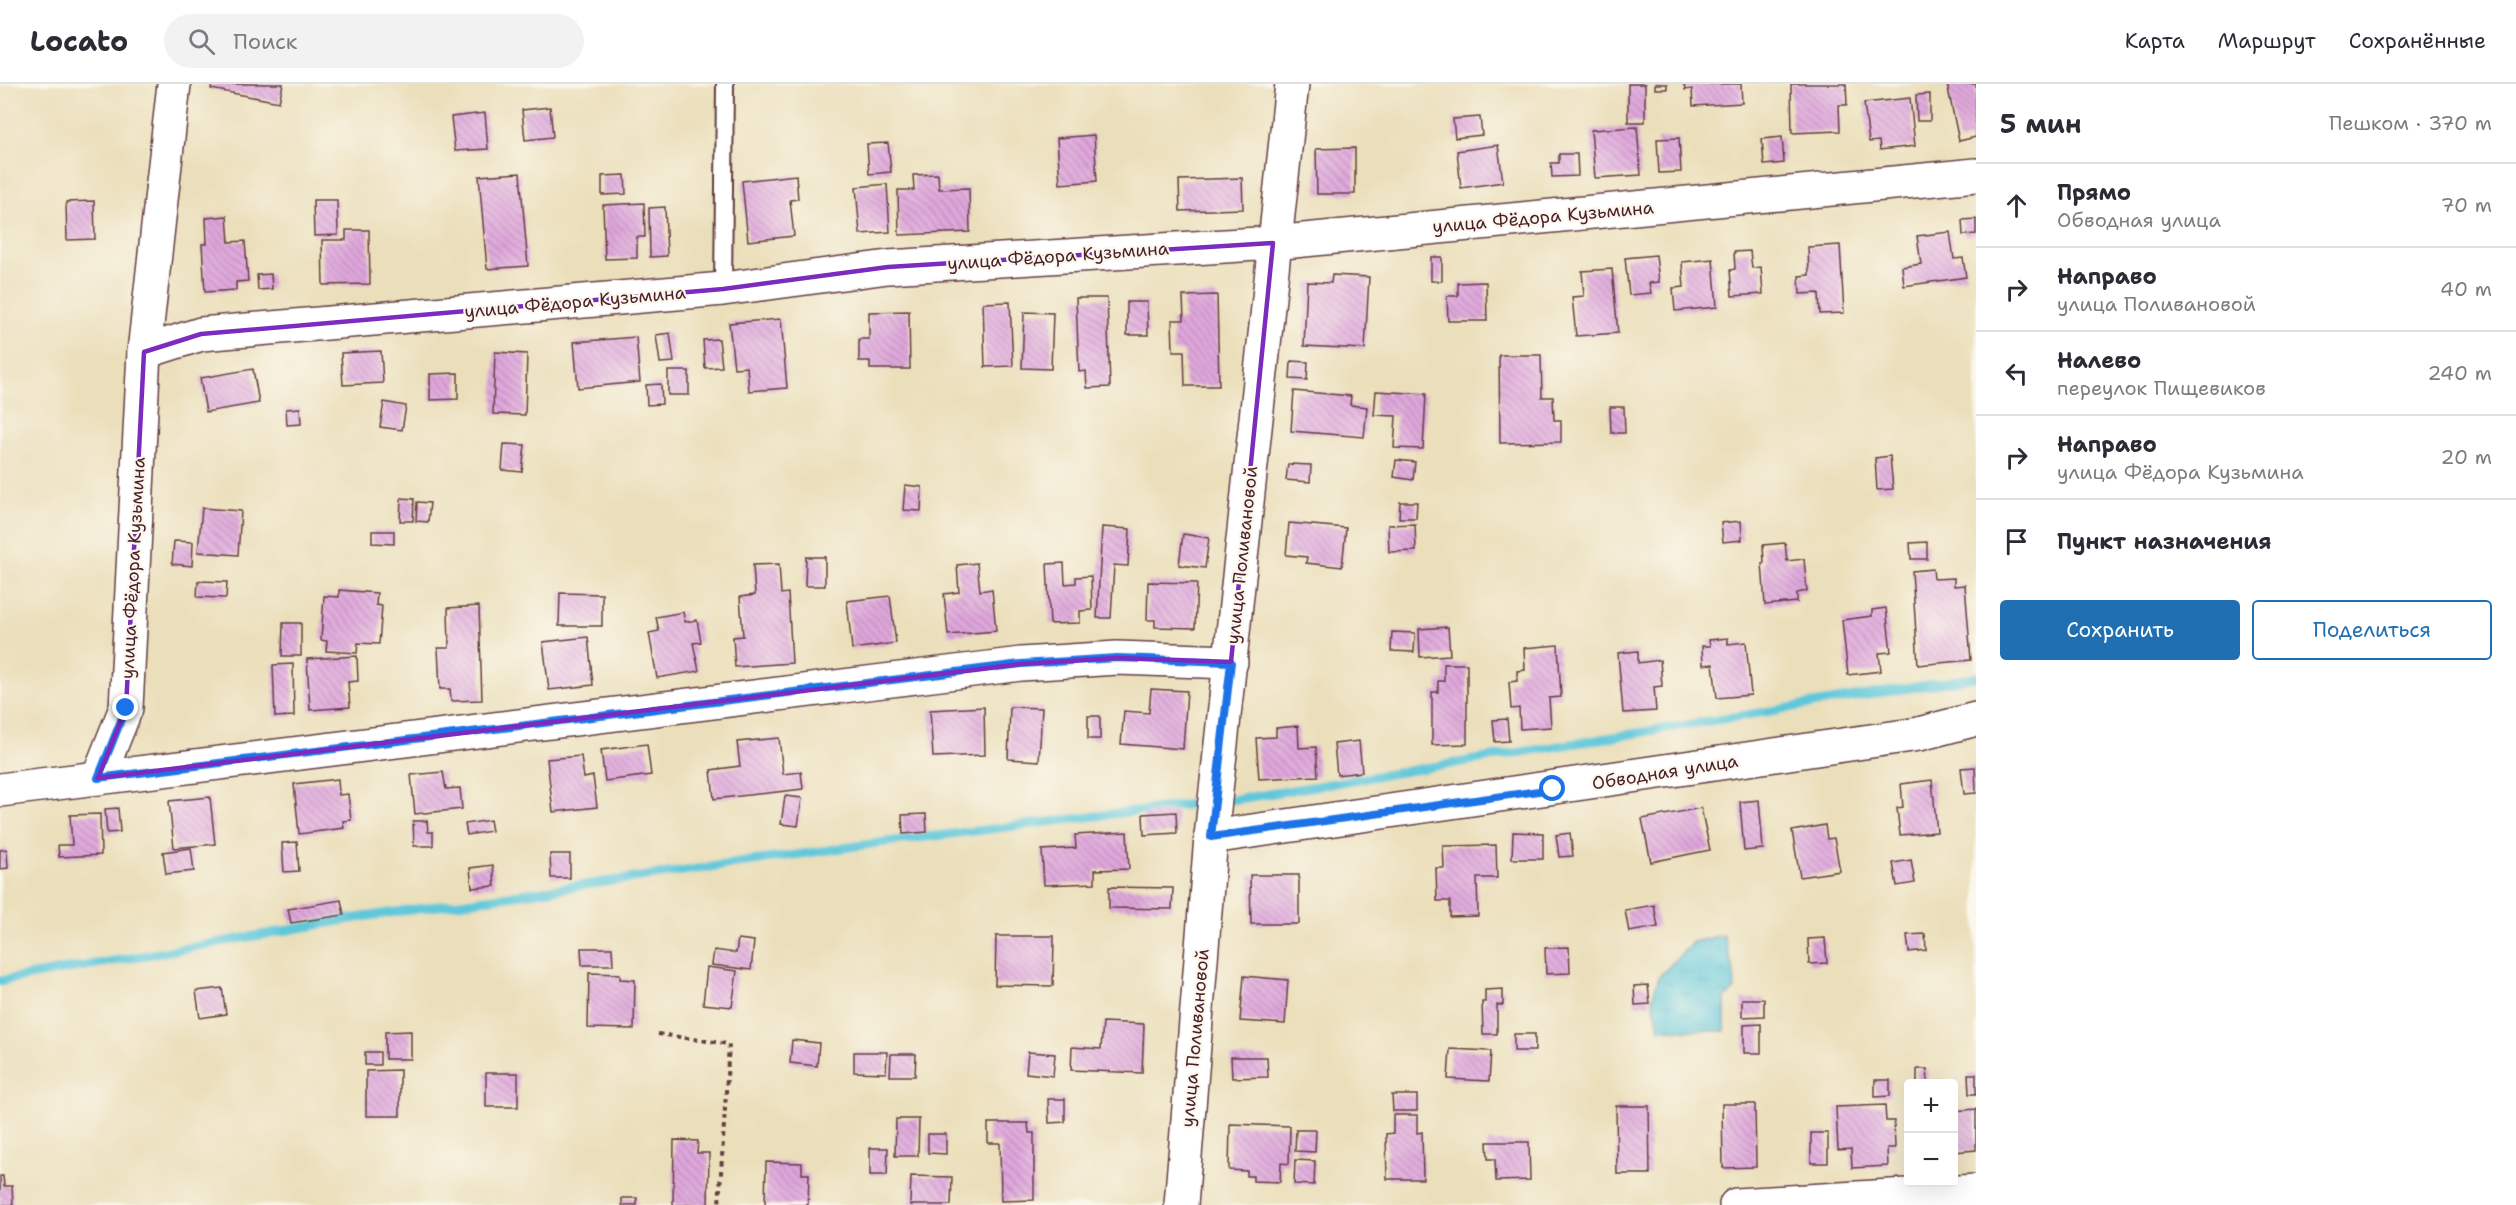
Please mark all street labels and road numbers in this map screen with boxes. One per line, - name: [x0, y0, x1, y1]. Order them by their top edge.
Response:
- street label: улица Фёдора Кузьмина: [1431, 195, 1655, 239]
- street label: улица Фёдора Кузьмина: [946, 236, 1170, 276]
- street label: улица Фёдора Кузьмина: [463, 280, 687, 324]
- street label: улица Фёдора Кузьмина: [115, 456, 151, 680]
- street label: улица Поливановой: [1221, 465, 1263, 645]
- street label: Обводная улица: [1590, 749, 1740, 795]
- street label: улица Поливановой: [1175, 948, 1215, 1128]

